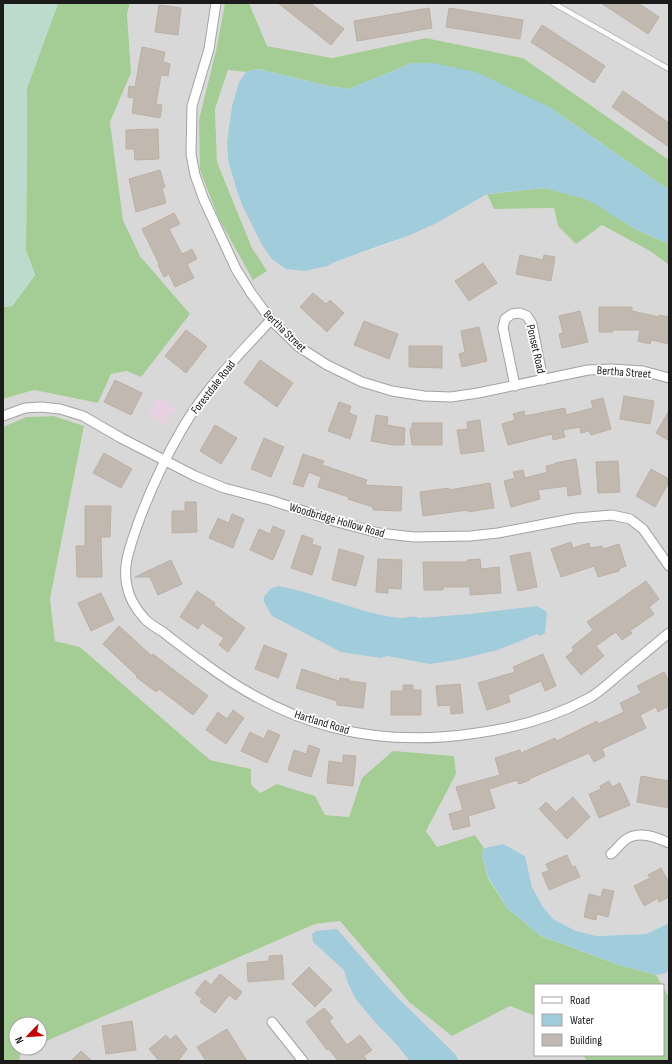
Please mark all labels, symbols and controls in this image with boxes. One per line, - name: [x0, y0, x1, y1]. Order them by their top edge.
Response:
- street label: Bertha Street: [260, 307, 310, 356]
- street label: Ponset Road: [523, 323, 548, 375]
- street label: Forestdale Road: [188, 358, 239, 417]
- street label: Bertha Street: [596, 363, 652, 382]
- street label: Woodbridge Hollow Road: [287, 500, 386, 541]
- street label: Hartland Road: [292, 707, 351, 738]
- legend: [534, 984, 664, 1056]
- text: Road: [570, 993, 590, 1008]
- text: Water: [570, 1013, 594, 1028]
- north arrow: [8, 1016, 48, 1056]
- text: Building: [570, 1033, 602, 1048]
- text: N: [12, 1034, 27, 1045]

